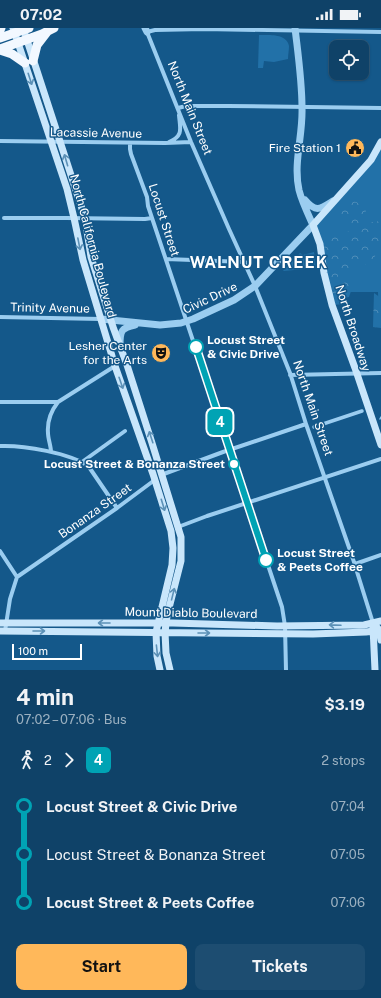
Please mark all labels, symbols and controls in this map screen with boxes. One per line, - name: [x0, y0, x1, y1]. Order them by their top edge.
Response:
- text: 07:02: [20, 6, 62, 23]
- map controls: [329, 40, 369, 80]
- button: locate: [329, 40, 369, 80]
- street label: North Main Street: [165, 59, 215, 157]
- one-way arrow: [27, 73, 34, 86]
- street label: Lacassie Avenue: [50, 125, 142, 141]
- public building icon: Fire Station 1: [344, 137, 366, 159]
- place label: Fire Station 1: [269, 141, 341, 155]
- one-way arrow: [62, 154, 69, 167]
- street label: North California Boulevard: [67, 173, 119, 319]
- street label: Locust Street: [146, 182, 182, 258]
- one-way arrow: [76, 237, 84, 250]
- district label: WALNUT CREEK: [190, 253, 328, 272]
- street label: Civic Drive: [181, 279, 240, 317]
- street label: North Broadway: [332, 283, 374, 373]
- street label: Trinity Avenue: [10, 300, 90, 316]
- place label: Locust Street & Civic Drive: [207, 333, 285, 361]
- place label: Lesher Center for the Arts: [68, 339, 147, 367]
- marker: Locust Street & Civic Drive: [188, 339, 204, 355]
- theatre icon: Lesher Center for the Arts: [150, 342, 172, 364]
- street label: North Main Street: [290, 358, 336, 458]
- one-way arrow: [118, 376, 125, 389]
- line badge: 4: [207, 409, 233, 435]
- text: 4: [215, 414, 225, 430]
- one-way arrow: [146, 432, 154, 444]
- place label: Locust Street & Bonanza Street: [44, 457, 225, 471]
- marker: Locust Street & Bonanza Street: [228, 458, 240, 470]
- street label: Bonanza Street: [56, 480, 134, 541]
- one-way arrow: [160, 499, 167, 512]
- place label: Locust Street & Peets Coffee: [277, 546, 363, 574]
- marker: Locust Street & Peets Coffee: [258, 552, 274, 568]
- one-way arrow: [169, 588, 177, 601]
- street label: Mount Diablo Boulevard: [124, 605, 258, 621]
- one-way arrow: [98, 619, 111, 627]
- one-way arrow: [329, 621, 342, 628]
- one-way arrow: [32, 627, 45, 635]
- one-way arrow: [197, 629, 210, 637]
- scale bar: [12, 642, 82, 661]
- one-way arrow: [153, 644, 160, 657]
- text: 100 m: [18, 645, 48, 657]
- text: 4 min: [16, 684, 74, 710]
- text: $3.19: [324, 696, 365, 713]
- text: 07:02 – 07:06 · Bus: [16, 712, 127, 727]
- icon: walk: [16, 749, 38, 771]
- icon: forward: [58, 749, 80, 771]
- text: 4: [94, 752, 103, 768]
- text: 2: [44, 753, 52, 768]
- text: 2 stops: [321, 753, 365, 768]
- text: Locust Street & Civic Drive: [46, 798, 237, 815]
- text: 07:04: [330, 799, 365, 814]
- text: Locust Street & Bonanza Street: [46, 846, 266, 863]
- text: 07:05: [330, 847, 365, 862]
- text: Locust Street & Peets Coffee: [46, 894, 254, 911]
- text: 07:06: [331, 895, 365, 910]
- button: Start: [16, 944, 187, 990]
- button: Tickets: [195, 944, 365, 990]

